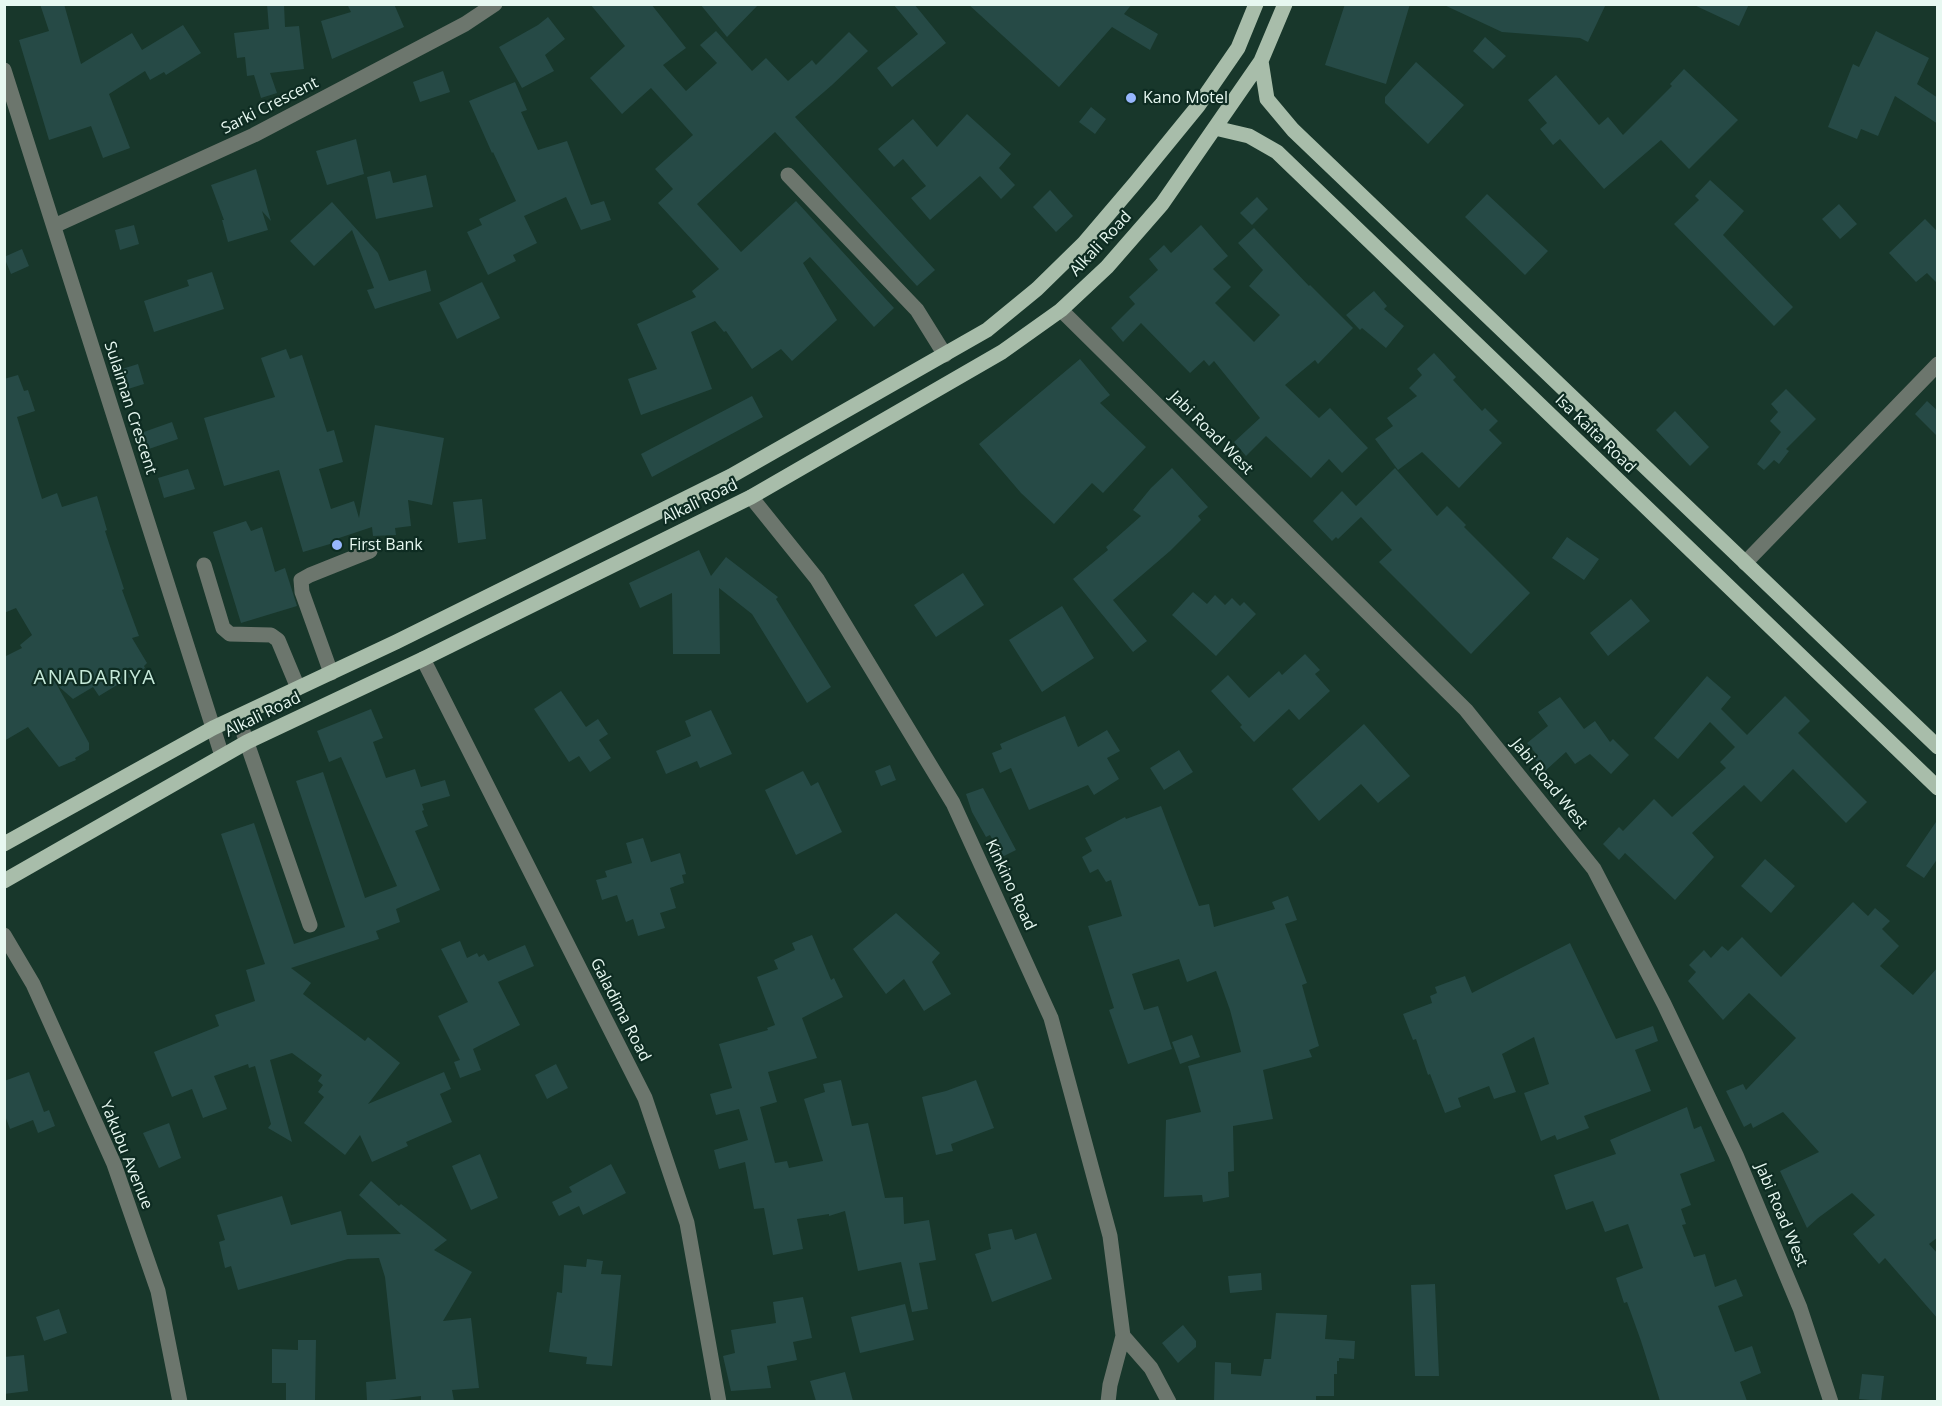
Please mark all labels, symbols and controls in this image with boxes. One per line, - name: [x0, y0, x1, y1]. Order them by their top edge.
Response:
- street label: Sarki Crescent: [218, 73, 322, 139]
- place label: Kano Motel: [1143, 88, 1228, 108]
- marker: Kano Motel: [1124, 91, 1138, 105]
- street label: Alkali Road: [1066, 208, 1136, 280]
- street label: Sulaiman Crescent: [99, 339, 161, 477]
- street label: Jabi Road West: [1165, 387, 1257, 479]
- street label: Isa Kaita Road: [1551, 391, 1639, 477]
- street label: Alkali Road: [659, 475, 741, 529]
- place label: First Bank: [349, 535, 423, 555]
- marker: First Bank: [330, 538, 344, 552]
- district label: ANADARIYA: [34, 666, 156, 690]
- street label: Alkali Road: [222, 688, 304, 742]
- street label: Jabi Road West: [1507, 735, 1591, 833]
- street label: Kinkino Road: [981, 837, 1039, 933]
- street label: Galadima Road: [586, 955, 654, 1065]
- street label: Yakubu Avenue: [95, 1098, 157, 1212]
- street label: Jabi Road West: [1751, 1160, 1811, 1270]

